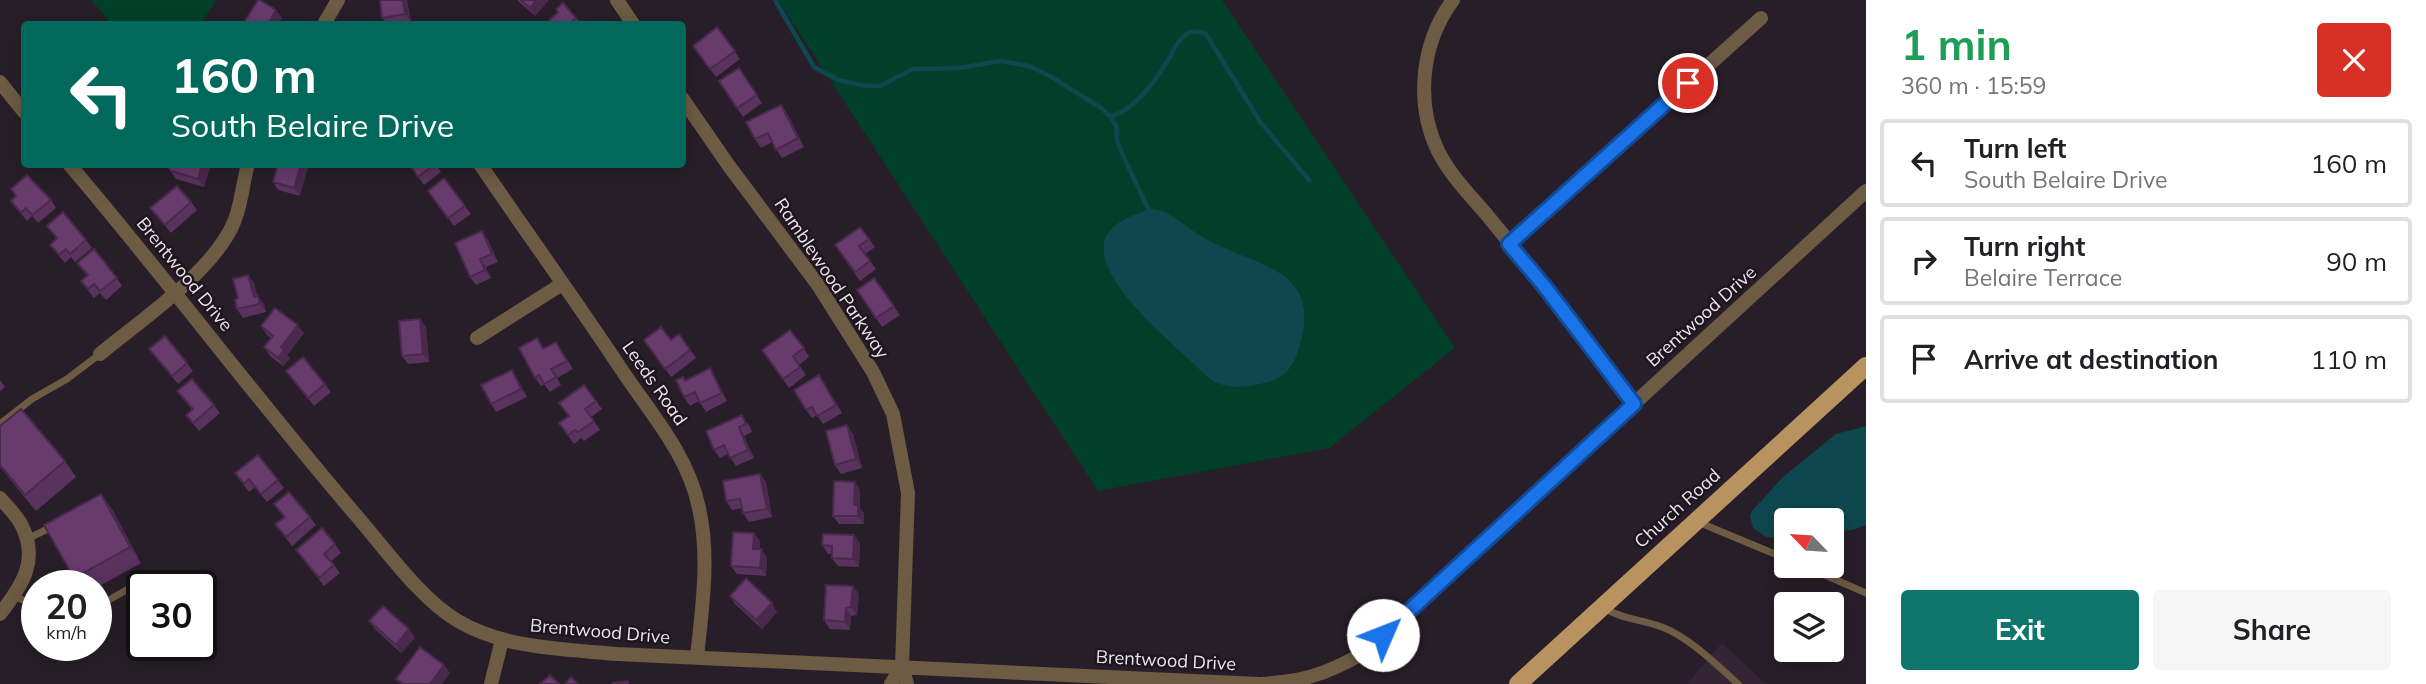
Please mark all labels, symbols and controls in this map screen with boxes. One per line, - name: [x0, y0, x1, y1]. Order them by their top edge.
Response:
- text: 1 min: [1901, 18, 2012, 71]
- button: close: [2317, 23, 2391, 97]
- text: 160 m: [171, 44, 317, 105]
- icon: left: [56, 49, 147, 140]
- pin: [1658, 53, 1718, 113]
- icon: arrive: [1669, 64, 1707, 102]
- text: 360 m · 15:59: [1901, 71, 2046, 100]
- text: South Belaire Drive: [171, 105, 454, 145]
- text: Turn left: [1964, 132, 2066, 165]
- icon: left: [1905, 144, 1943, 182]
- text: 160 m: [2311, 147, 2387, 180]
- text: South Belaire Drive: [1964, 165, 2167, 194]
- street label: Ramblewood Parkway: [770, 193, 895, 363]
- street label: Brentwood Drive: [132, 212, 238, 336]
- text: Turn right: [1964, 230, 2085, 263]
- icon: right: [1905, 242, 1943, 280]
- text: 90 m: [2326, 245, 2387, 278]
- street label: Brentwood Drive: [1641, 260, 1761, 372]
- text: Belaire Terrace: [1964, 263, 2122, 292]
- street label: Leeds Road: [618, 336, 692, 430]
- icon: arrive: [1905, 340, 1943, 378]
- text: Arrive at destination: [1964, 343, 2219, 376]
- text: 110 m: [2311, 343, 2387, 376]
- street label: Church Road: [1629, 463, 1725, 553]
- north arrow: [1774, 508, 1844, 578]
- map controls: [1774, 508, 1844, 662]
- speed limit sign: 30: [126, 570, 217, 661]
- text: 20: [45, 584, 88, 628]
- button: Exit: [1901, 590, 2139, 670]
- button: Share: [2153, 590, 2391, 670]
- button: layers: [1774, 592, 1844, 662]
- position arrow: [1346, 598, 1420, 672]
- street label: Brentwood Drive: [529, 613, 671, 649]
- text: km/h: [46, 621, 87, 644]
- street label: Brentwood Drive: [1095, 645, 1237, 675]

